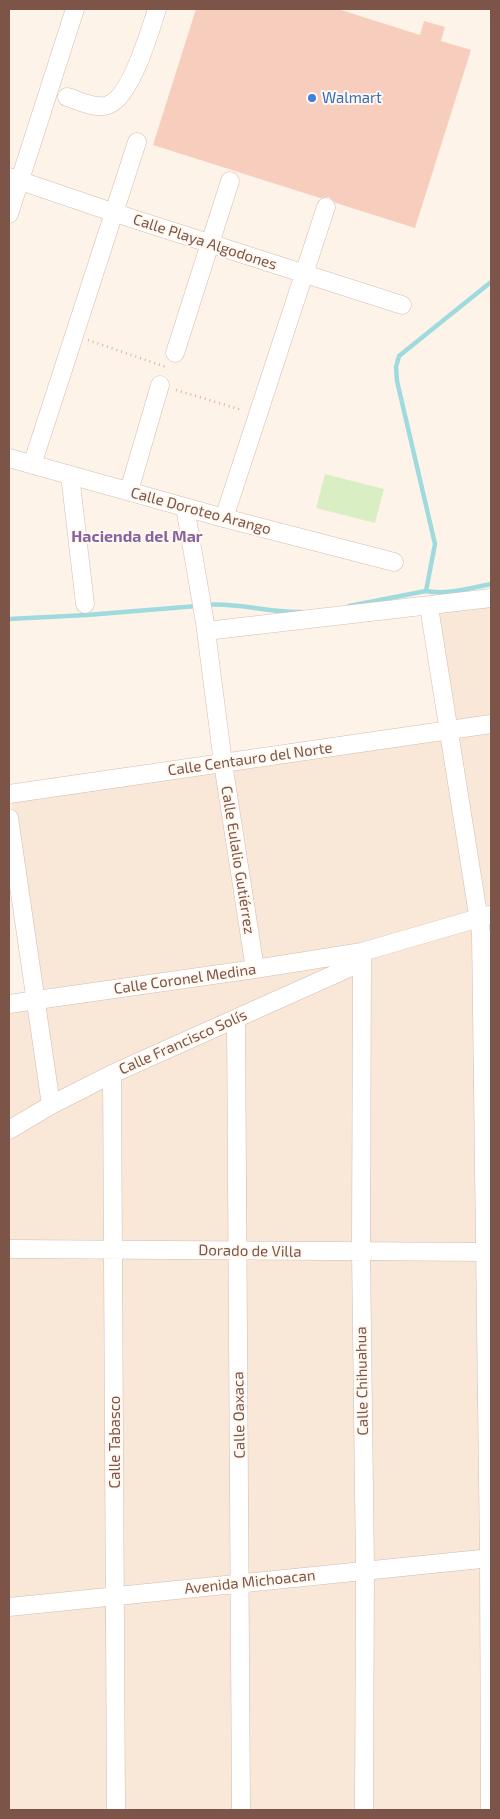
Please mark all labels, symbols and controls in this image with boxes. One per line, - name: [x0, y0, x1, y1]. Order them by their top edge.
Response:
- place label: Walmart: [322, 89, 382, 107]
- marker: Walmart: [306, 92, 318, 104]
- street label: Calle Playa Algodones: [131, 210, 279, 274]
- street label: Calle Doroteo Arango: [129, 484, 273, 538]
- district label: Hacienda del Mar: [71, 527, 203, 547]
- street label: Calle Centauro del Norte: [167, 739, 333, 779]
- street label: Calle Eulalio Gutiérrez: [217, 785, 259, 935]
- street label: Calle Coronel Medina: [113, 960, 257, 998]
- street label: Calle Francisco Solís: [116, 1006, 250, 1078]
- street label: Dorado de Villa: [198, 1241, 302, 1261]
- street label: Calle Chihuahua: [352, 1326, 372, 1436]
- street label: Calle Oaxaca: [229, 1371, 249, 1459]
- street label: Calle Tabasco: [106, 1396, 124, 1488]
- street label: Avenida Michoacan: [184, 1566, 316, 1598]

